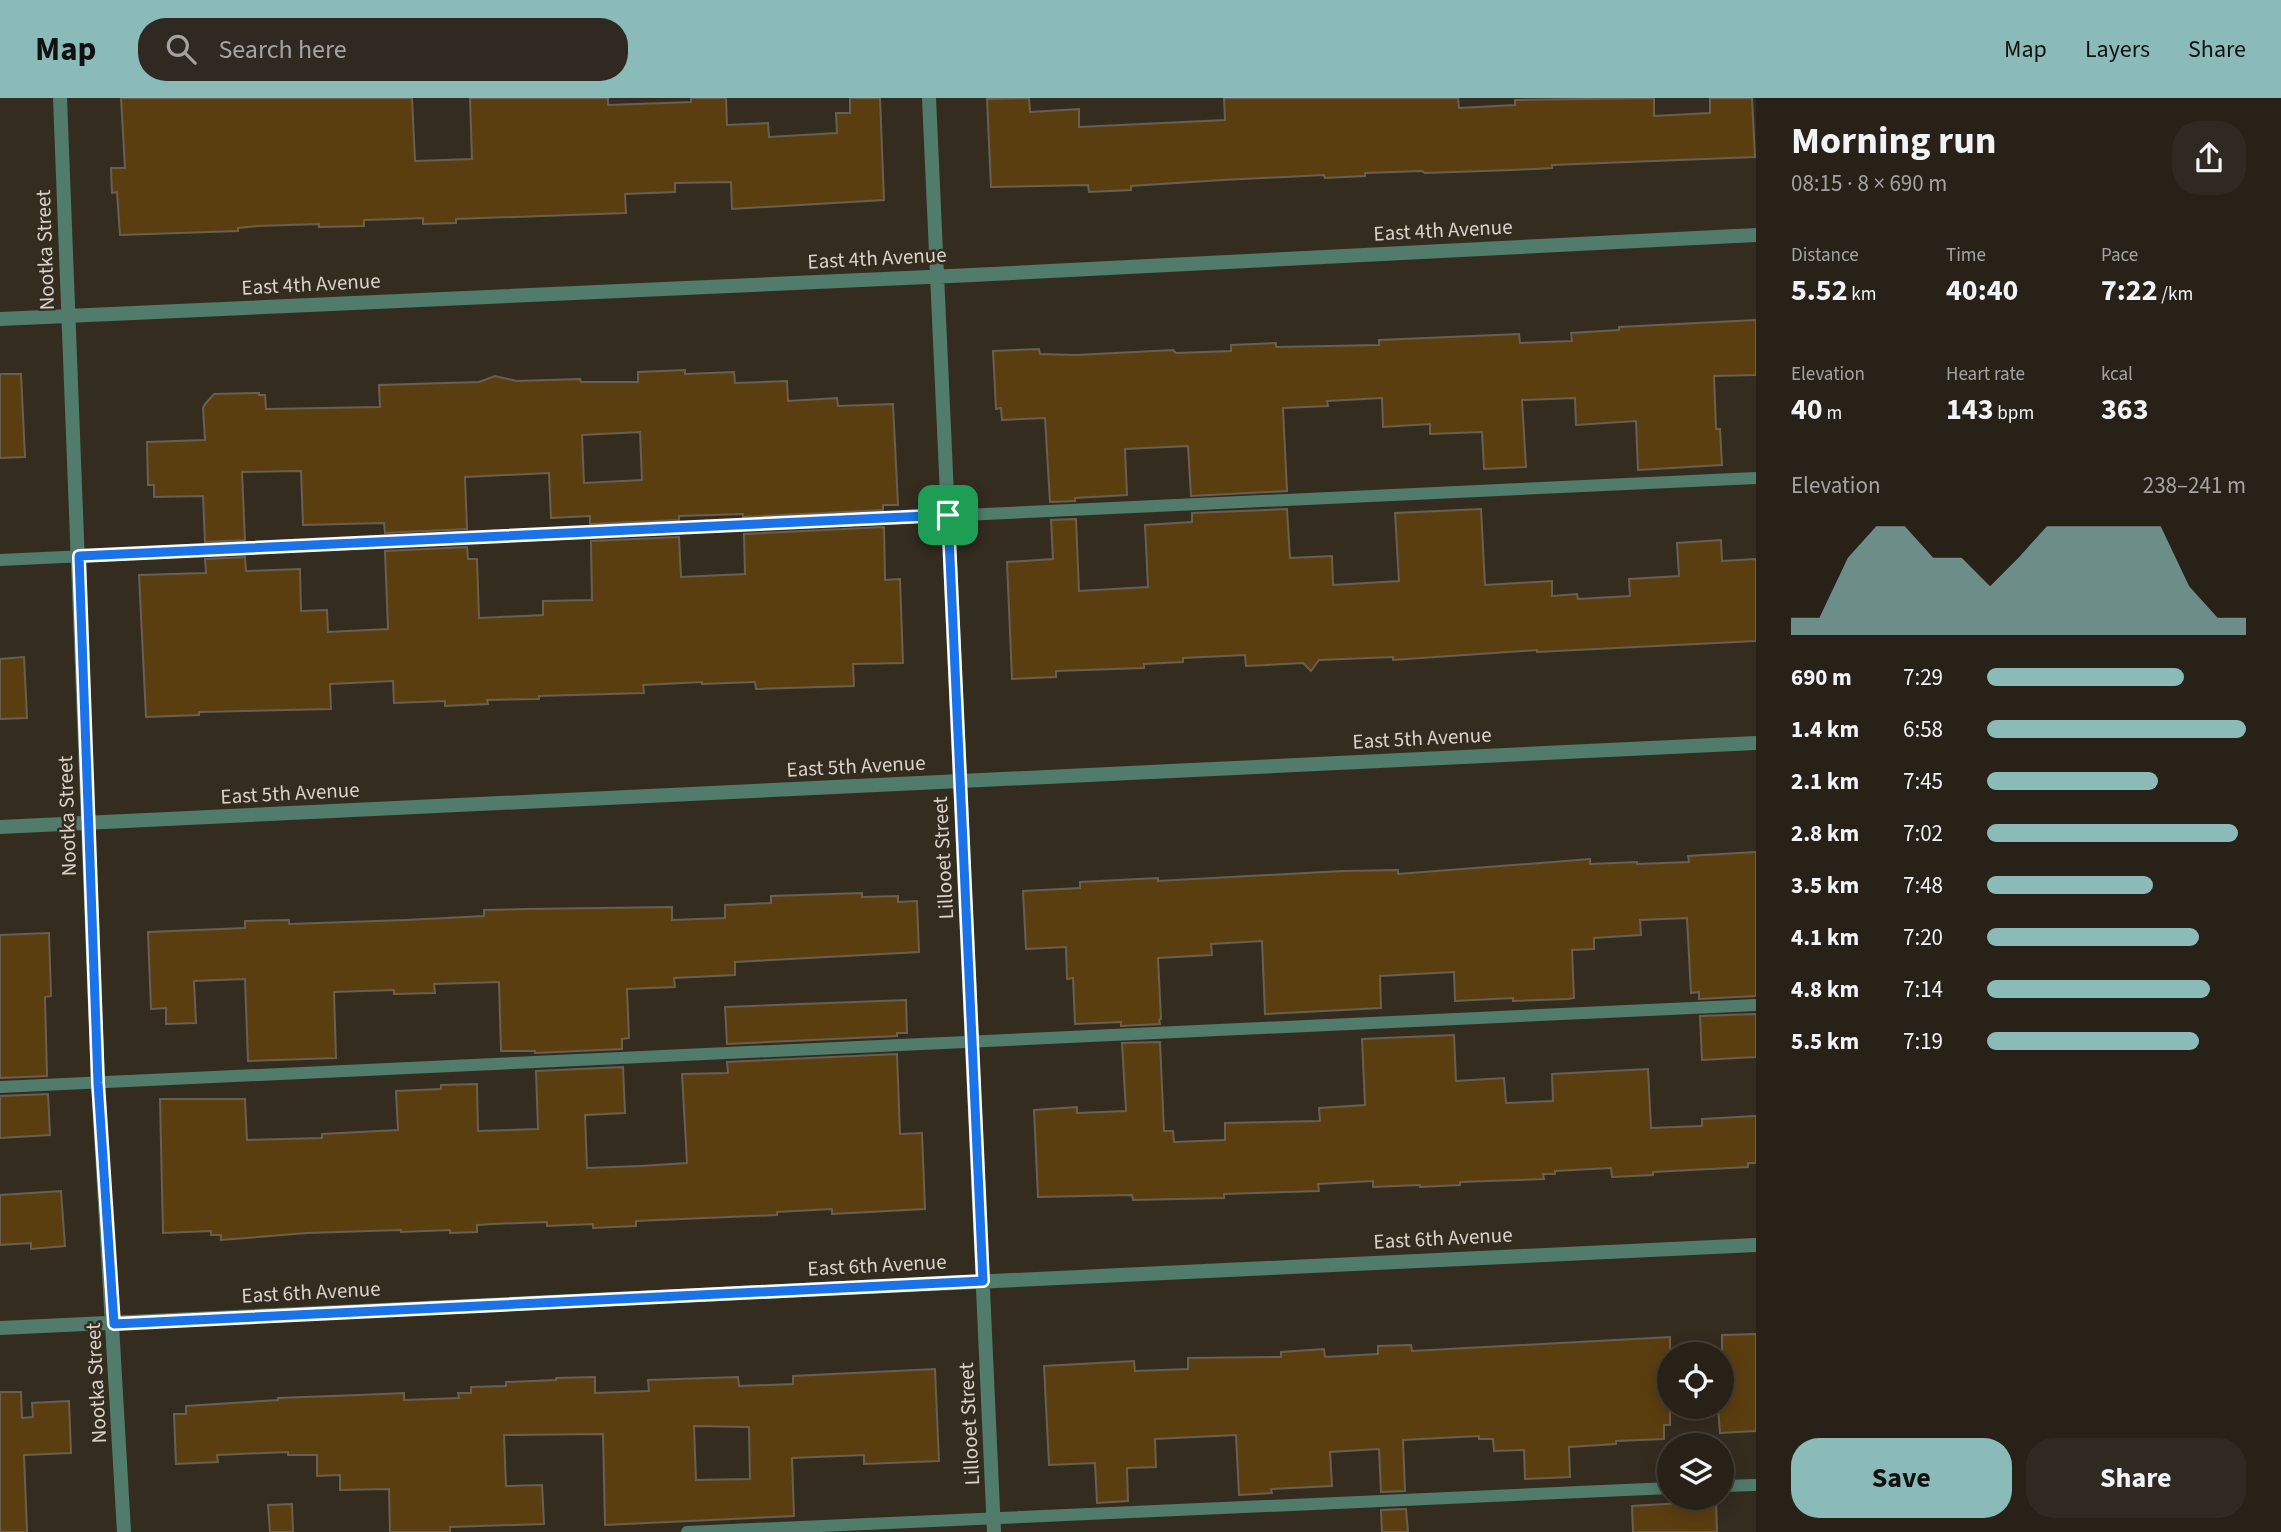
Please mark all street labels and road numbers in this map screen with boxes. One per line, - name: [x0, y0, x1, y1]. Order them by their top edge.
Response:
- street label: Nootka Street: [28, 189, 62, 311]
- street label: East 4th Avenue: [1373, 211, 1513, 249]
- street label: East 4th Avenue: [807, 239, 947, 277]
- street label: East 4th Avenue: [241, 265, 381, 303]
- street label: East 5th Avenue: [1352, 719, 1492, 757]
- street label: East 5th Avenue: [786, 747, 926, 785]
- street label: Nootka Street: [50, 755, 84, 877]
- street label: East 5th Avenue: [220, 774, 360, 812]
- street label: Lillooet Street: [925, 796, 961, 920]
- street label: East 6th Avenue: [1373, 1219, 1513, 1257]
- street label: East 6th Avenue: [807, 1246, 947, 1284]
- street label: East 6th Avenue: [241, 1273, 381, 1311]
- street label: Nootka Street: [78, 1322, 114, 1444]
- street label: Lillooet Street: [951, 1362, 987, 1486]

